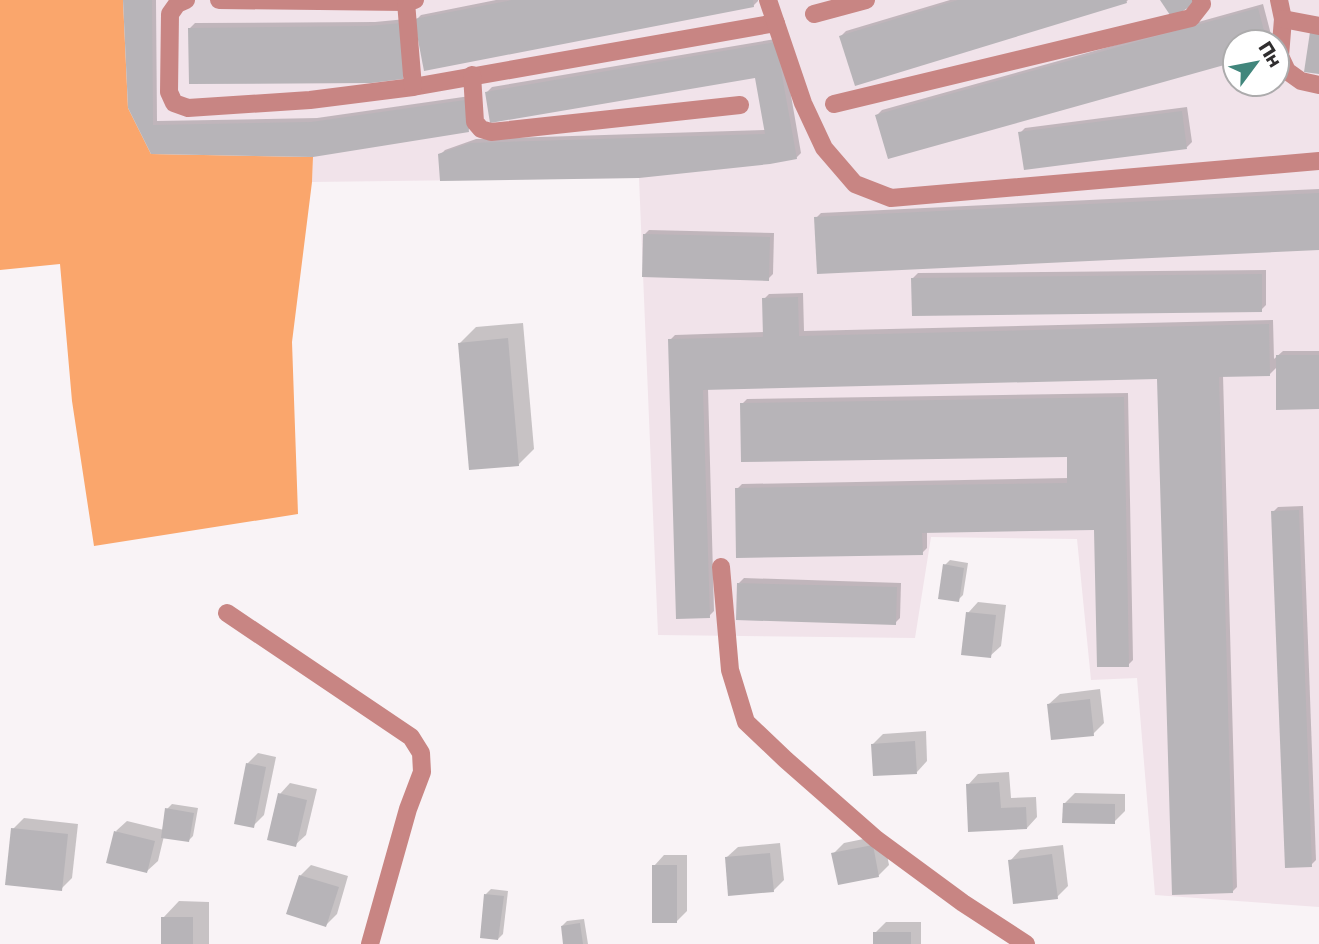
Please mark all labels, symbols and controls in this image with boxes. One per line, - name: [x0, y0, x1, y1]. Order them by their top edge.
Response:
- north arrow: [1221, 28, 1291, 98]
- text: Пн: [1254, 37, 1287, 71]

